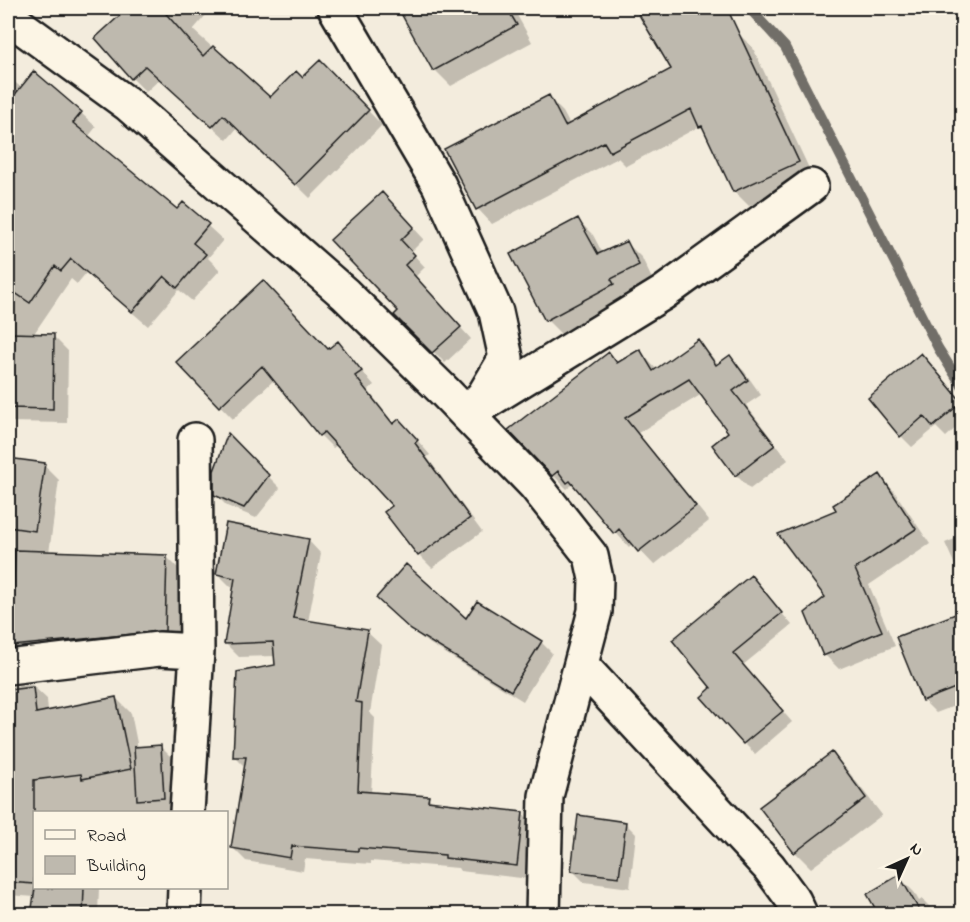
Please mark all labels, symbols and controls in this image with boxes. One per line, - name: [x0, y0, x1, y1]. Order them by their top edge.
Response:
- legend: [33, 811, 228, 889]
- text: Road: [87, 824, 126, 850]
- north arrow: [877, 829, 937, 889]
- text: N: [904, 837, 929, 862]
- text: Building: [86, 854, 146, 881]

